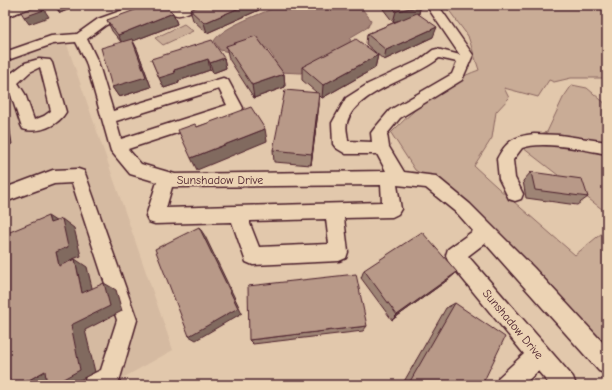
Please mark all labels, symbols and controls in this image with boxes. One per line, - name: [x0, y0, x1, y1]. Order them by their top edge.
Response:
- street label: Sunshadow Drive: [177, 173, 263, 187]
- street label: Sunshadow Drive: [480, 286, 546, 362]

